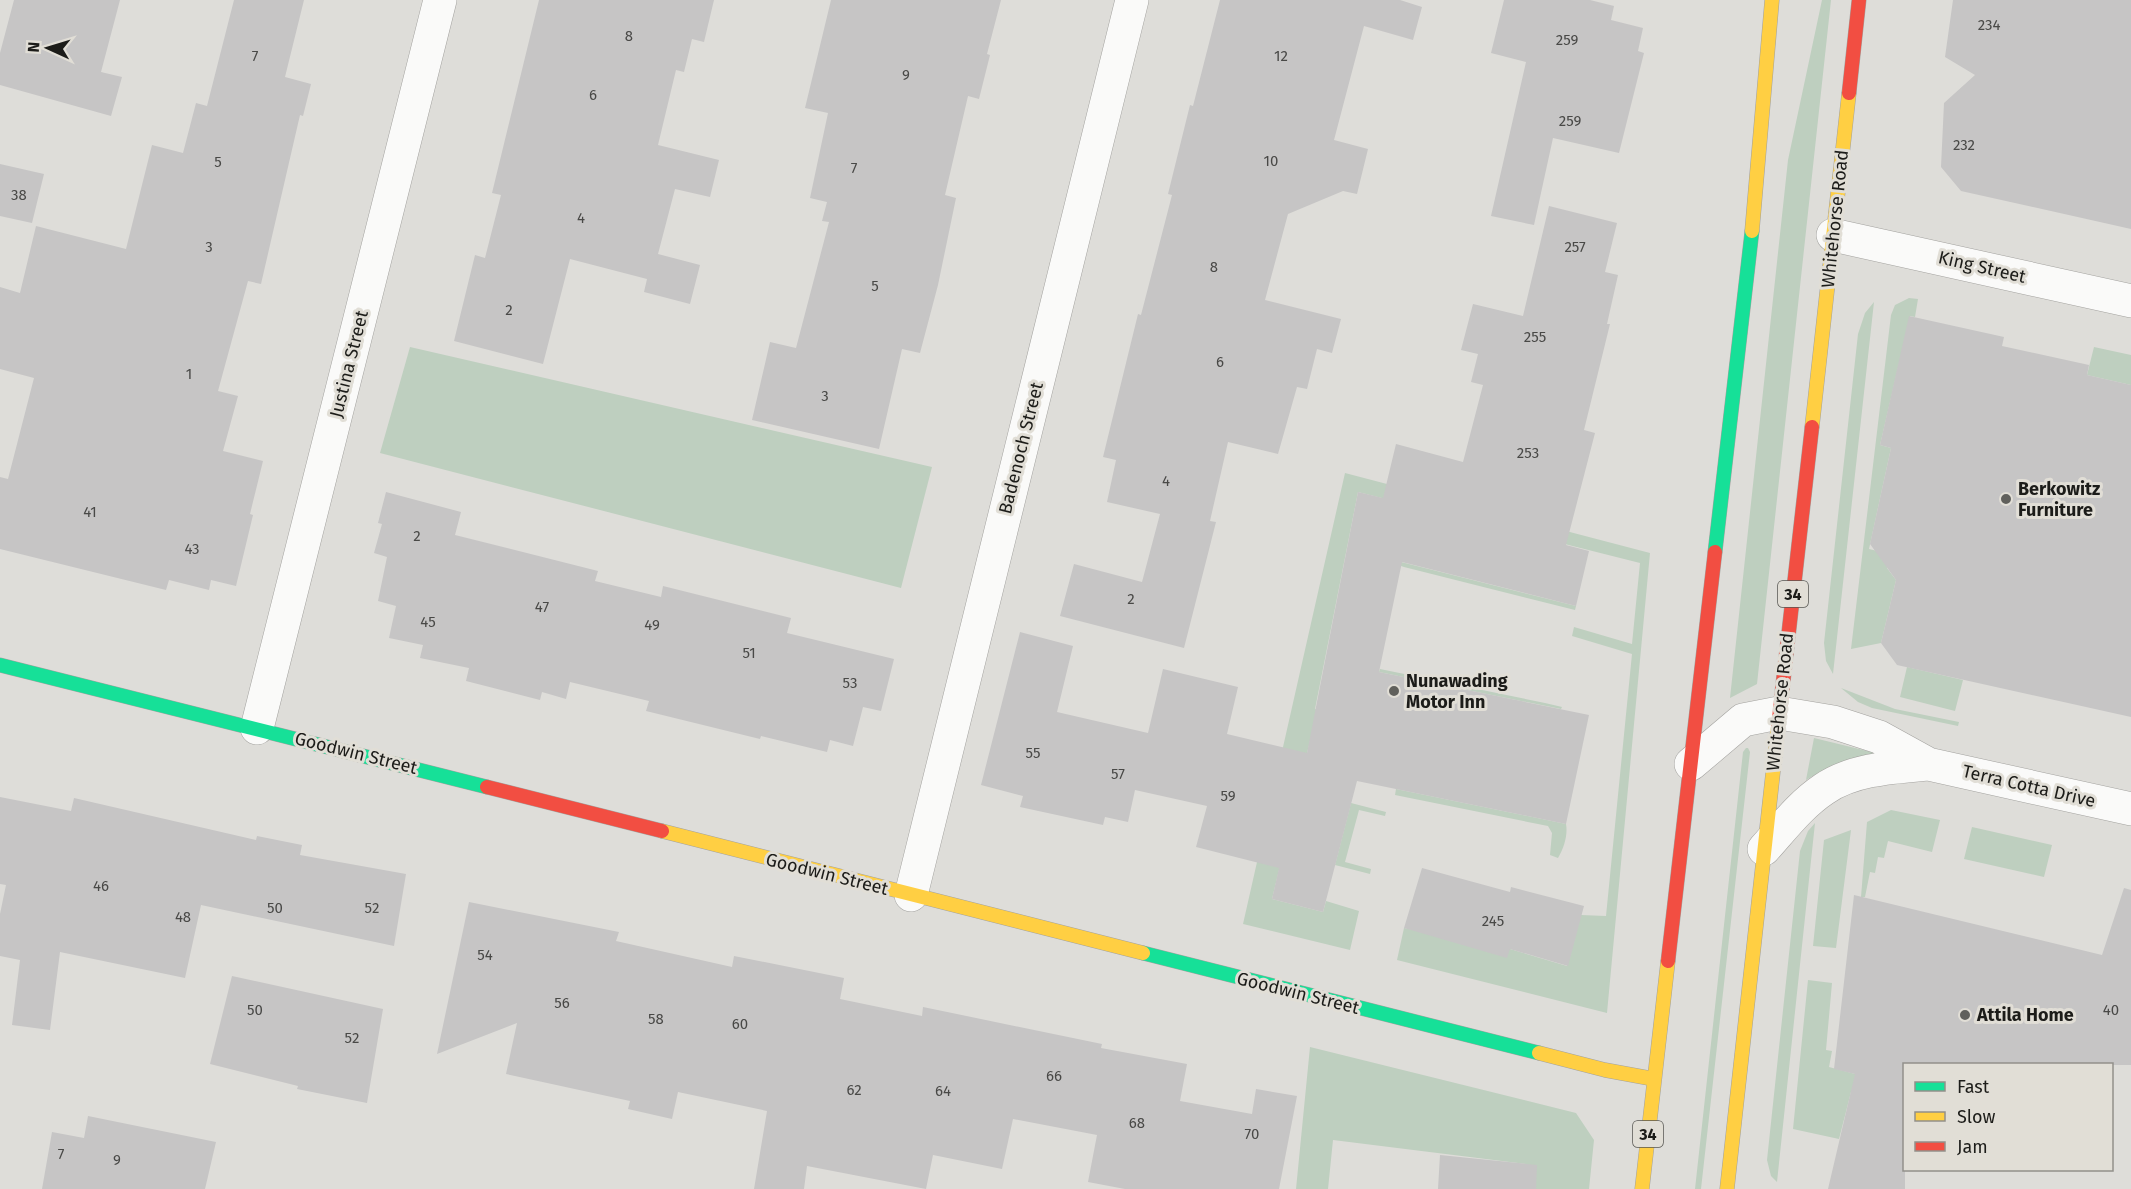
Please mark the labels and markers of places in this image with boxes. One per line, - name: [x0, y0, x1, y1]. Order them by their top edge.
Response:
- place label: Berkowitz Furniture: [2018, 478, 2100, 521]
- marker: Berkowitz Furniture: [1999, 492, 2013, 506]
- place label: Nunawading Motor Inn: [1406, 670, 1508, 713]
- marker: Nunawading Motor Inn: [1387, 684, 1401, 698]
- place label: Attila Home: [1976, 1004, 2074, 1026]
- marker: Attila Home: [1958, 1008, 1972, 1022]

